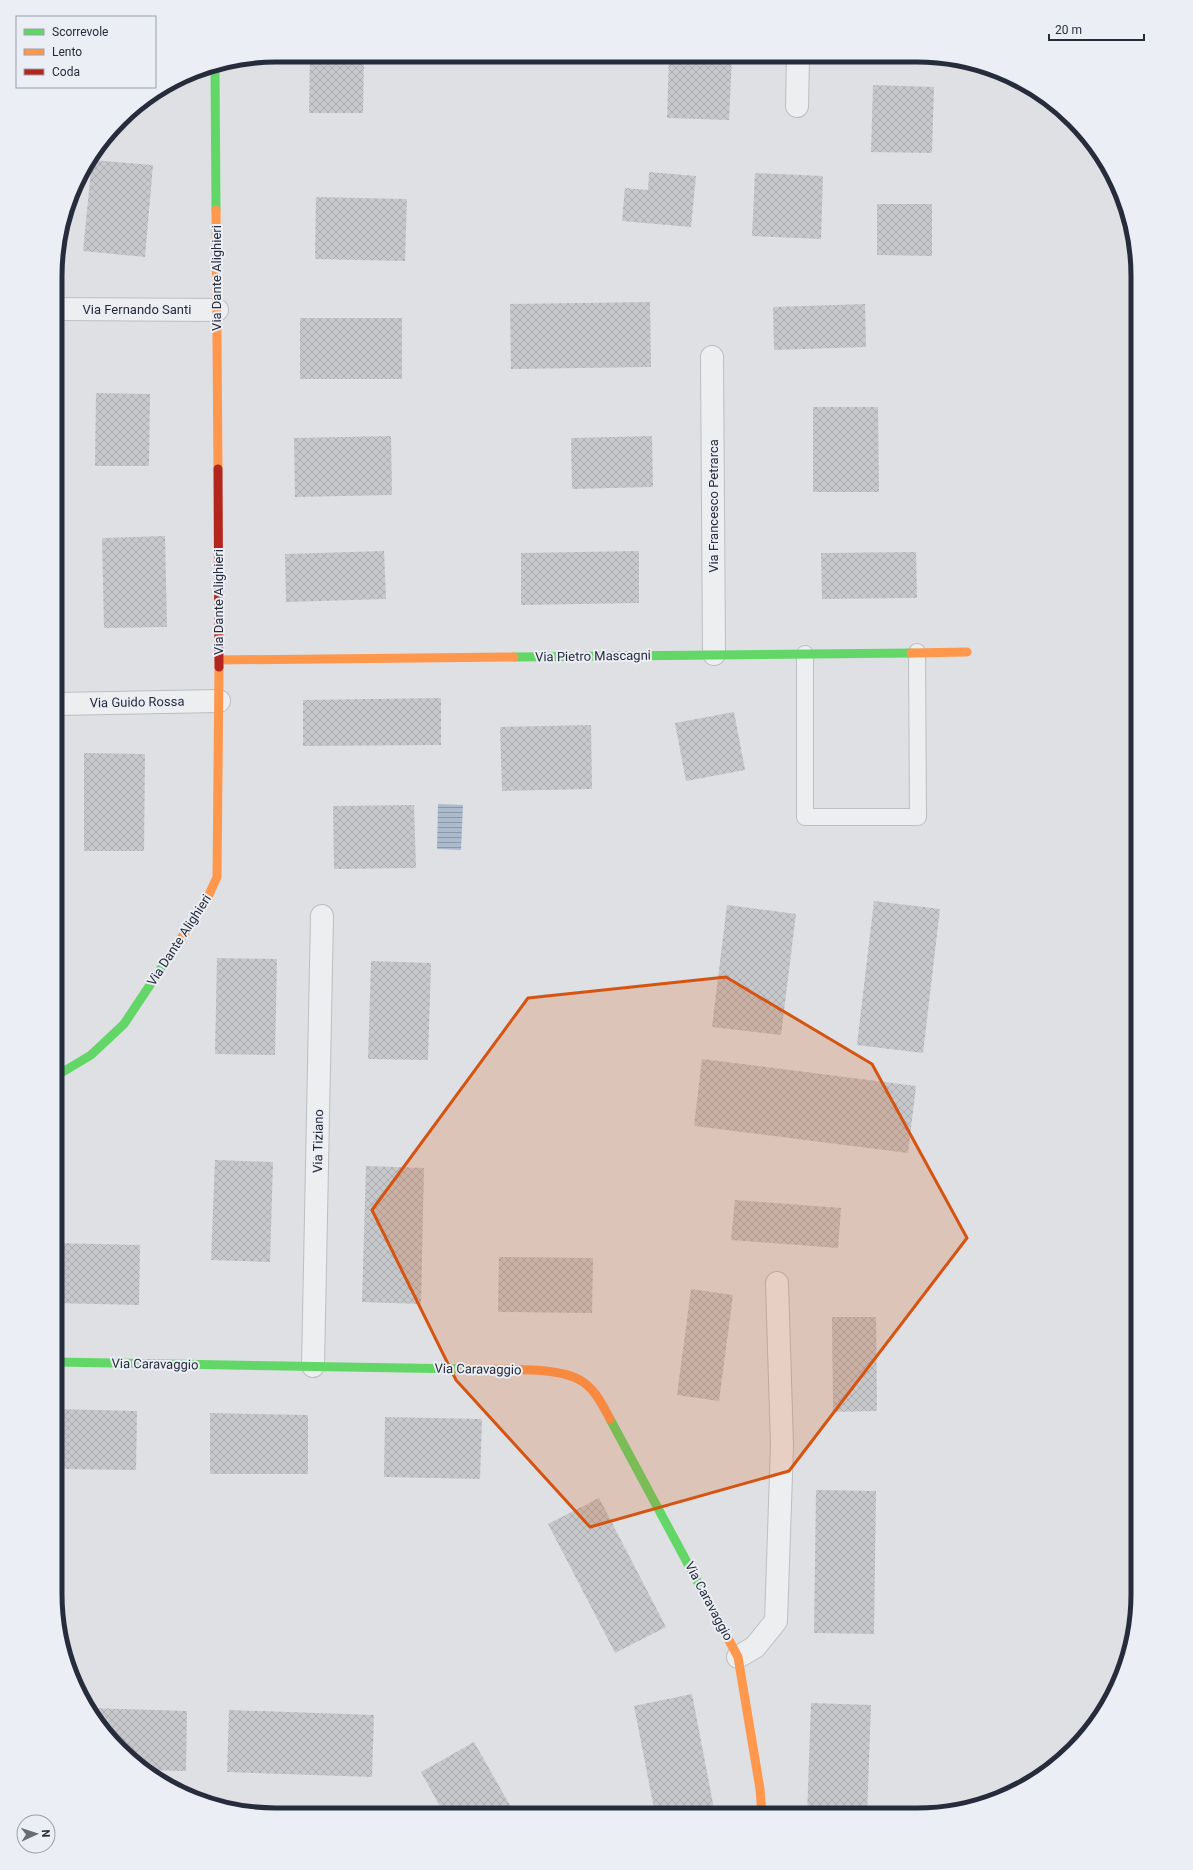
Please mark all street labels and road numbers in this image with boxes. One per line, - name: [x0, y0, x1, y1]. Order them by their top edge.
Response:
- street label: Via Dante Alighieri: [209, 225, 224, 331]
- street label: Via Fernando Santi: [83, 302, 191, 317]
- street label: Via Francesco Petrarca: [706, 439, 721, 573]
- street label: Via Dante Alighieri: [211, 549, 226, 655]
- street label: Via Pietro Mascagni: [535, 647, 651, 665]
- street label: Via Guido Rossa: [89, 694, 185, 710]
- street label: Via Dante Alighieri: [144, 892, 214, 988]
- street label: Via Tiziano: [310, 1109, 326, 1173]
- street label: Via Caravaggio: [111, 1356, 199, 1372]
- street label: Via Caravaggio: [434, 1361, 522, 1377]
- street label: Via Caravaggio: [682, 1559, 736, 1643]

